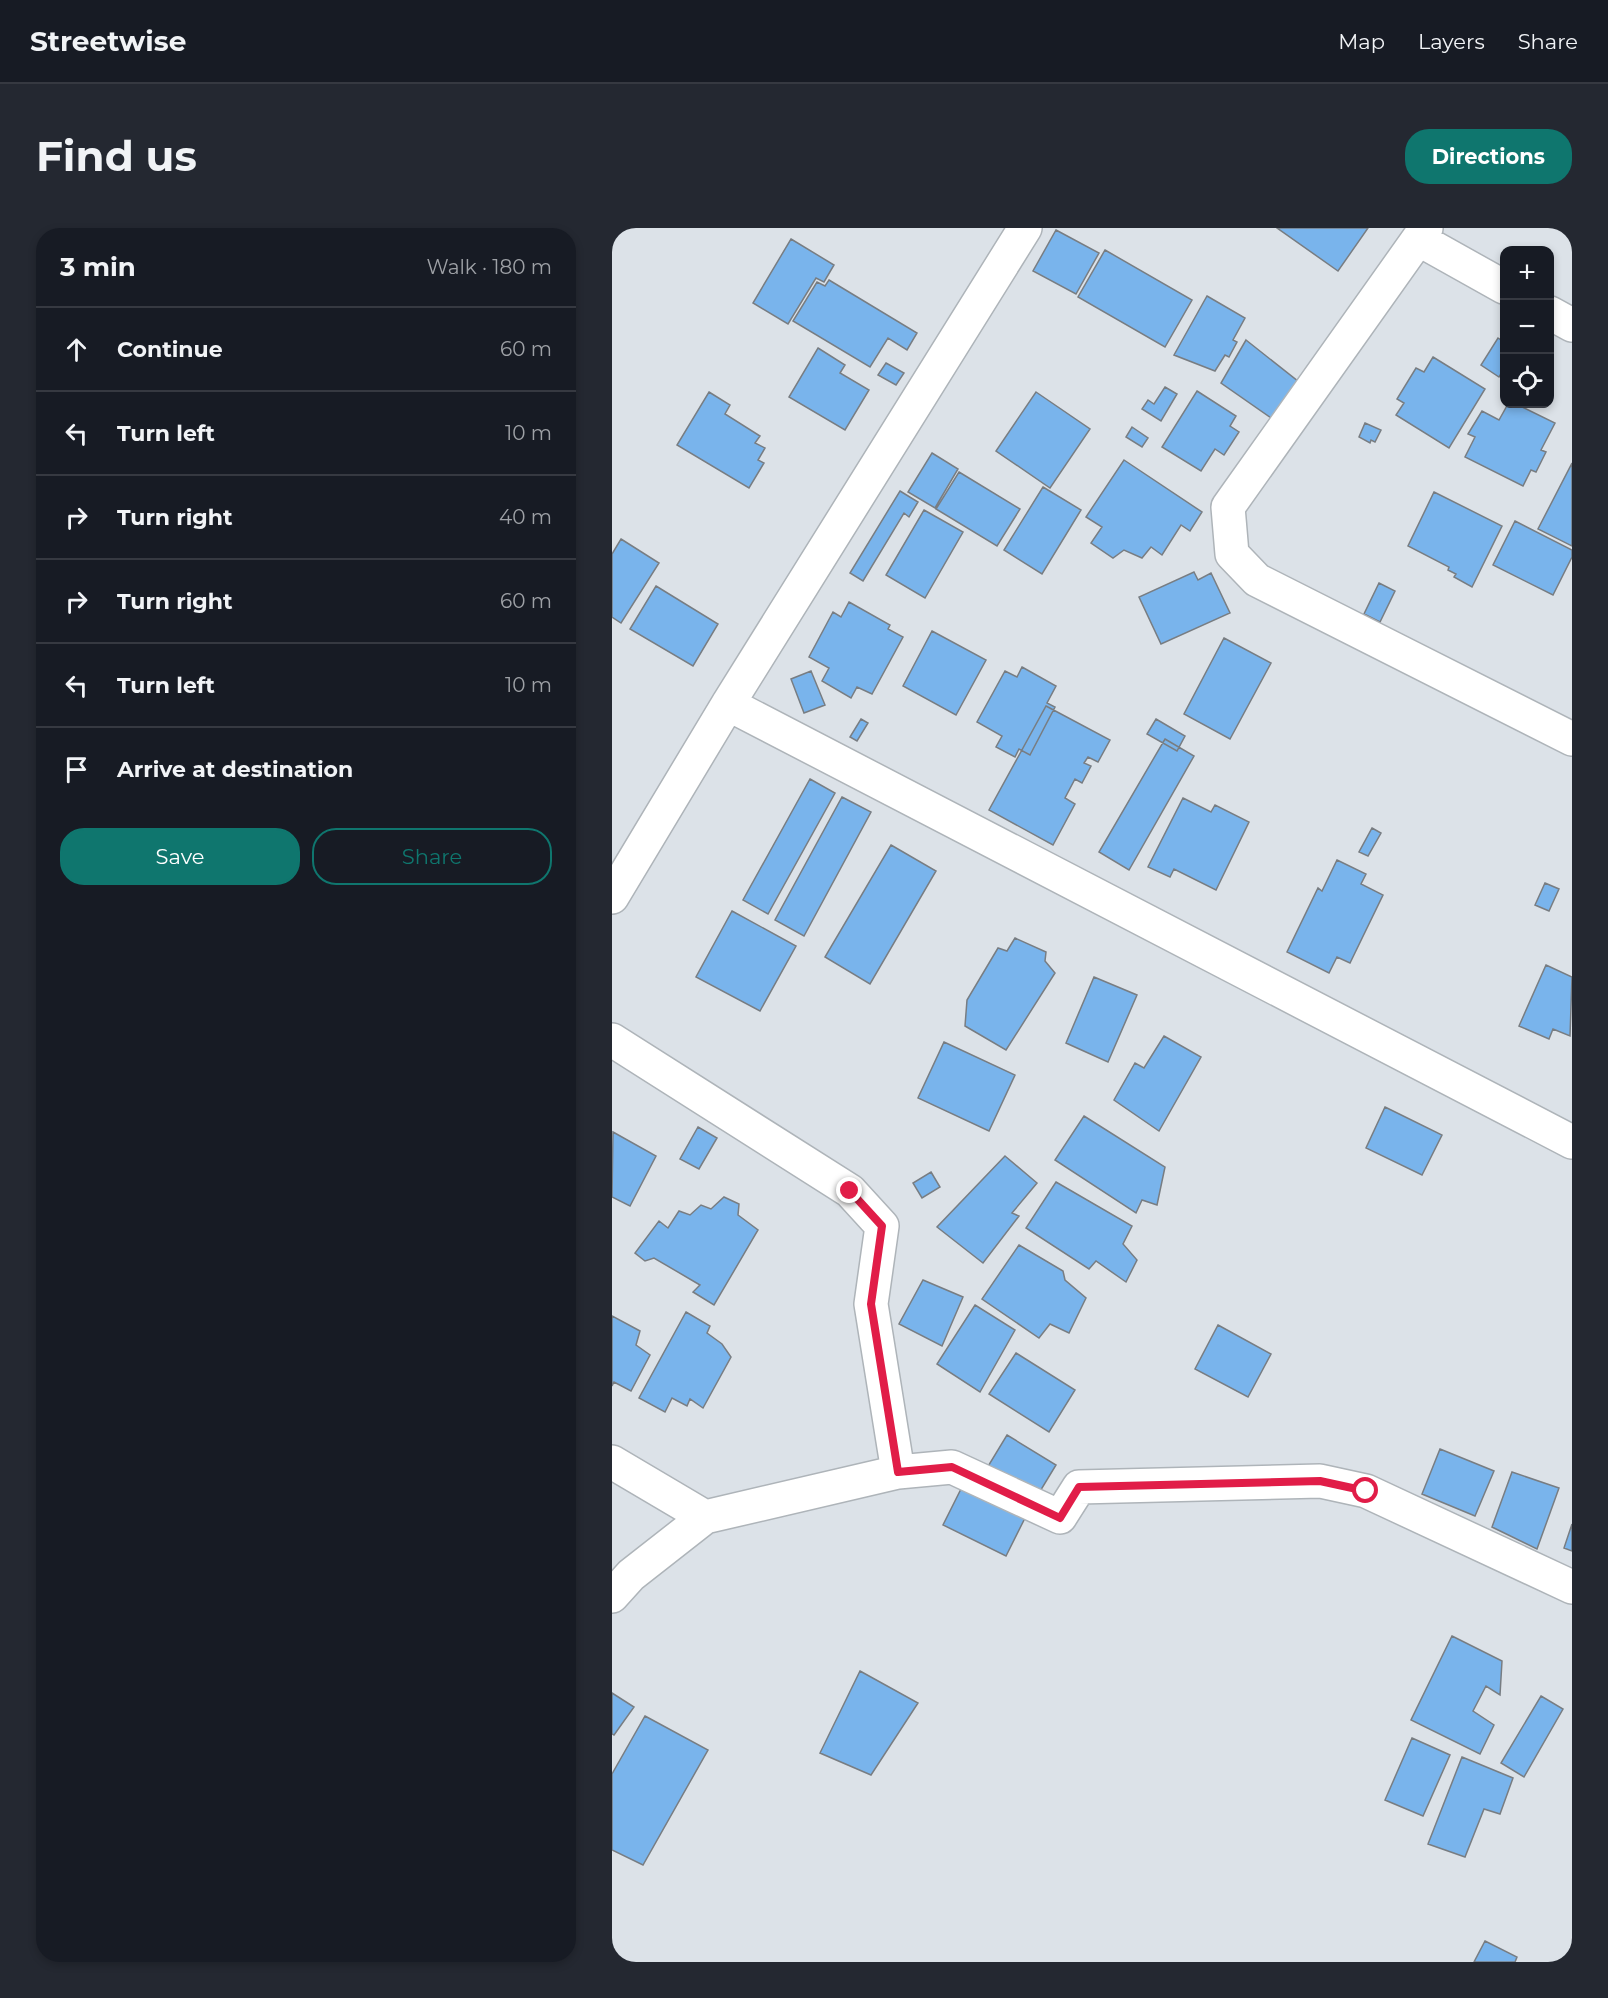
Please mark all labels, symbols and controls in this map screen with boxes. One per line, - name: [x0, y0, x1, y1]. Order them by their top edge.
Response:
- text: Streetwise: [30, 24, 186, 58]
- text: Map: [1338, 29, 1385, 54]
- text: Layers: [1418, 29, 1485, 54]
- text: Share: [1518, 29, 1578, 54]
- button: Directions: [1405, 129, 1572, 184]
- text: Find us: [36, 130, 197, 182]
- map controls: [1500, 246, 1554, 408]
- button: +: [1500, 246, 1554, 300]
- text: 3 min: [60, 251, 136, 283]
- text: Walk · 180 m: [427, 255, 552, 279]
- button: −: [1500, 300, 1554, 354]
- icon: ahead: [60, 333, 93, 366]
- text: Continue: [117, 336, 223, 363]
- text: 60 m: [500, 337, 552, 361]
- button: locate: [1500, 354, 1554, 408]
- icon: left: [60, 417, 93, 450]
- text: Turn left: [117, 420, 215, 447]
- text: 10 m: [505, 421, 552, 445]
- icon: right: [60, 501, 93, 534]
- text: Turn right: [117, 504, 232, 531]
- text: 40 m: [499, 505, 552, 529]
- icon: right: [60, 585, 93, 618]
- text: Turn right: [117, 588, 232, 615]
- text: 60 m: [500, 589, 552, 613]
- icon: left: [60, 669, 93, 702]
- text: Turn left: [117, 672, 215, 699]
- text: 10 m: [505, 673, 552, 697]
- icon: arrive: [60, 753, 93, 786]
- text: Arrive at destination: [117, 756, 353, 783]
- button: Save: [60, 828, 300, 885]
- button: Share: [312, 828, 552, 885]
- route end: [836, 1177, 862, 1203]
- route start: [1352, 1477, 1378, 1503]

